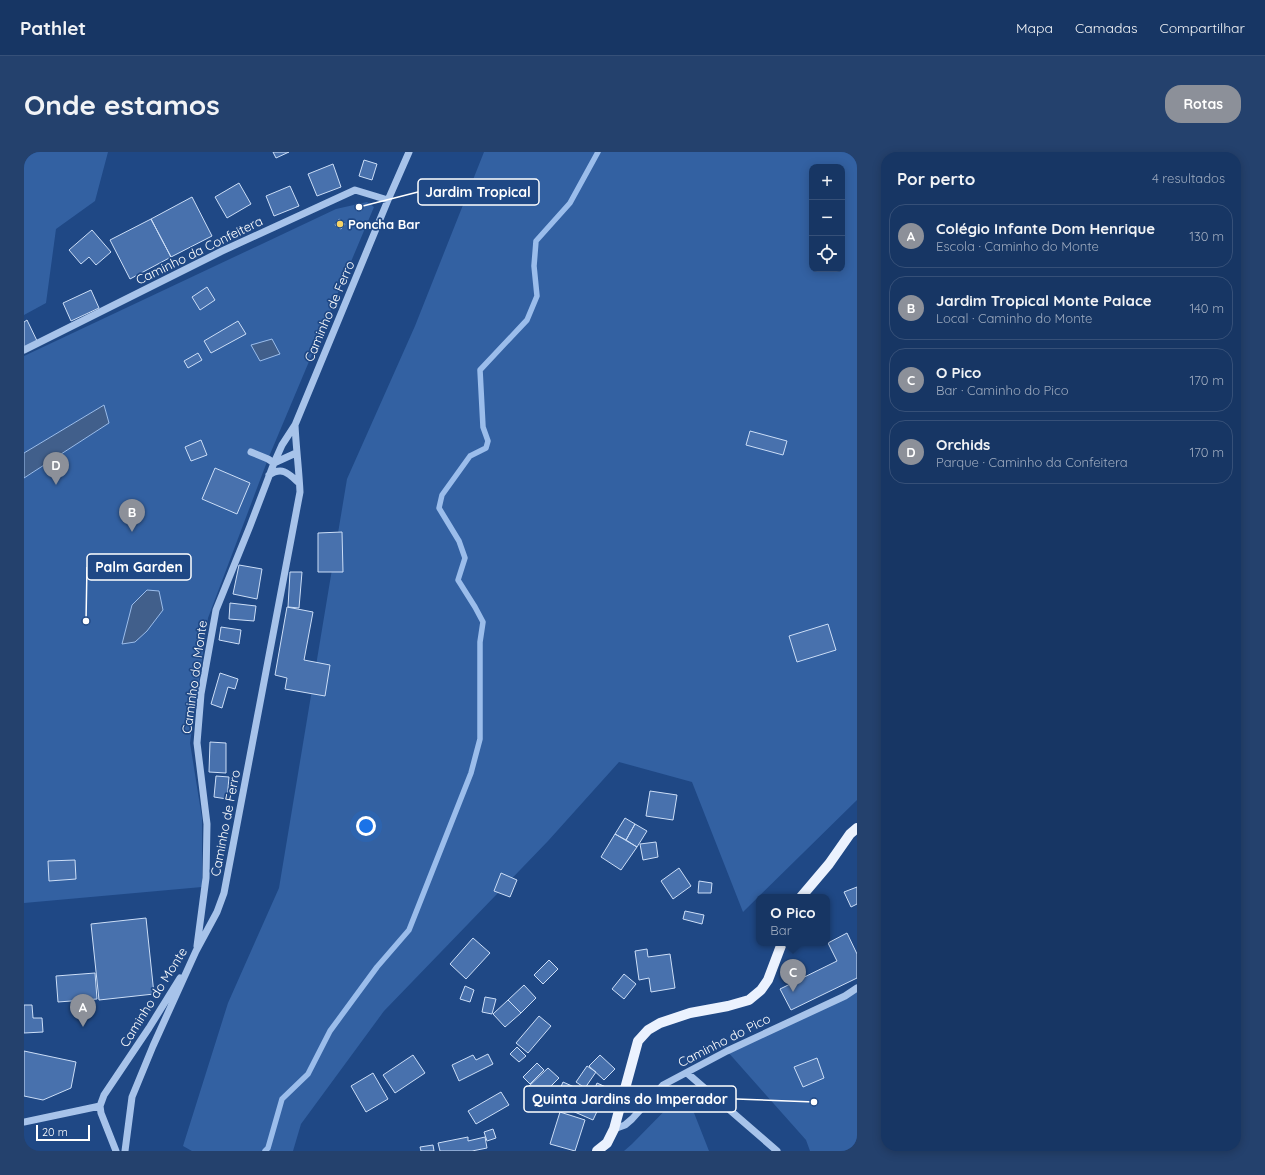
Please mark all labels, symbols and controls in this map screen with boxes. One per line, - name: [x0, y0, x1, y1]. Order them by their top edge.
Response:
- text: Pathlet: [20, 16, 86, 40]
- text: Mapa: [1016, 19, 1053, 37]
- text: Camadas: [1075, 19, 1137, 37]
- text: Compartilhar: [1159, 19, 1245, 37]
- button: Rotas: [1165, 85, 1241, 123]
- text: Onde estamos: [24, 87, 220, 122]
- map controls: [809, 164, 845, 272]
- button: +: [809, 164, 845, 200]
- text: Por perto: [897, 168, 975, 189]
- text: 4 resultados: [1152, 170, 1225, 186]
- callout: Jardim Tropical: [418, 179, 539, 205]
- text: Jardim Tropical: [425, 183, 531, 201]
- button: −: [809, 200, 845, 236]
- street label: Caminho da Confeitera: [133, 212, 265, 288]
- place label: Poncha Bar: [348, 216, 420, 232]
- marker: Poncha Bar: [335, 219, 345, 229]
- text: Colégio Infante Dom Henrique: [936, 219, 1155, 238]
- text: A: [907, 228, 915, 244]
- text: 130 m: [1189, 228, 1224, 244]
- button: locate: [809, 236, 845, 272]
- text: Escola · Caminho do Monte: [936, 238, 1099, 254]
- street label: Caminho de Ferro: [301, 258, 358, 364]
- text: Jardim Tropical Monte Palace: [936, 291, 1152, 310]
- text: B: [907, 300, 915, 316]
- text: 140 m: [1189, 300, 1224, 316]
- text: Local · Caminho do Monte: [936, 310, 1092, 326]
- text: O Pico: [936, 363, 981, 382]
- text: C: [907, 372, 915, 388]
- text: 170 m: [1189, 372, 1224, 388]
- text: Bar · Caminho do Pico: [936, 382, 1069, 398]
- text: Orchids: [936, 435, 990, 454]
- text: D: [906, 444, 916, 460]
- text: 170 m: [1189, 444, 1224, 460]
- pin: D: [43, 452, 69, 485]
- text: Parque · Caminho da Confeitera: [936, 454, 1128, 470]
- pin: B: [119, 499, 145, 532]
- callout: Palm Garden: [87, 554, 191, 580]
- text: Palm Garden: [95, 558, 183, 576]
- street label: Caminho do Monte: [178, 619, 210, 735]
- street label: Caminho de Ferro: [207, 768, 243, 878]
- your location: [356, 816, 376, 836]
- popup: [756, 894, 830, 946]
- text: O Pico: [770, 903, 816, 922]
- text: Bar: [770, 922, 792, 938]
- street label: Caminho do Monte: [116, 944, 190, 1050]
- pin: C: [780, 959, 806, 992]
- pin: A: [70, 994, 96, 1027]
- street label: Caminho do Pico: [675, 1010, 773, 1070]
- callout: Quinta Jardins do Imperador: [524, 1086, 736, 1112]
- text: Quinta Jardins do Imperador: [532, 1090, 728, 1108]
- scale bar: [36, 1123, 90, 1142]
- text: 20 m: [42, 1125, 68, 1139]

